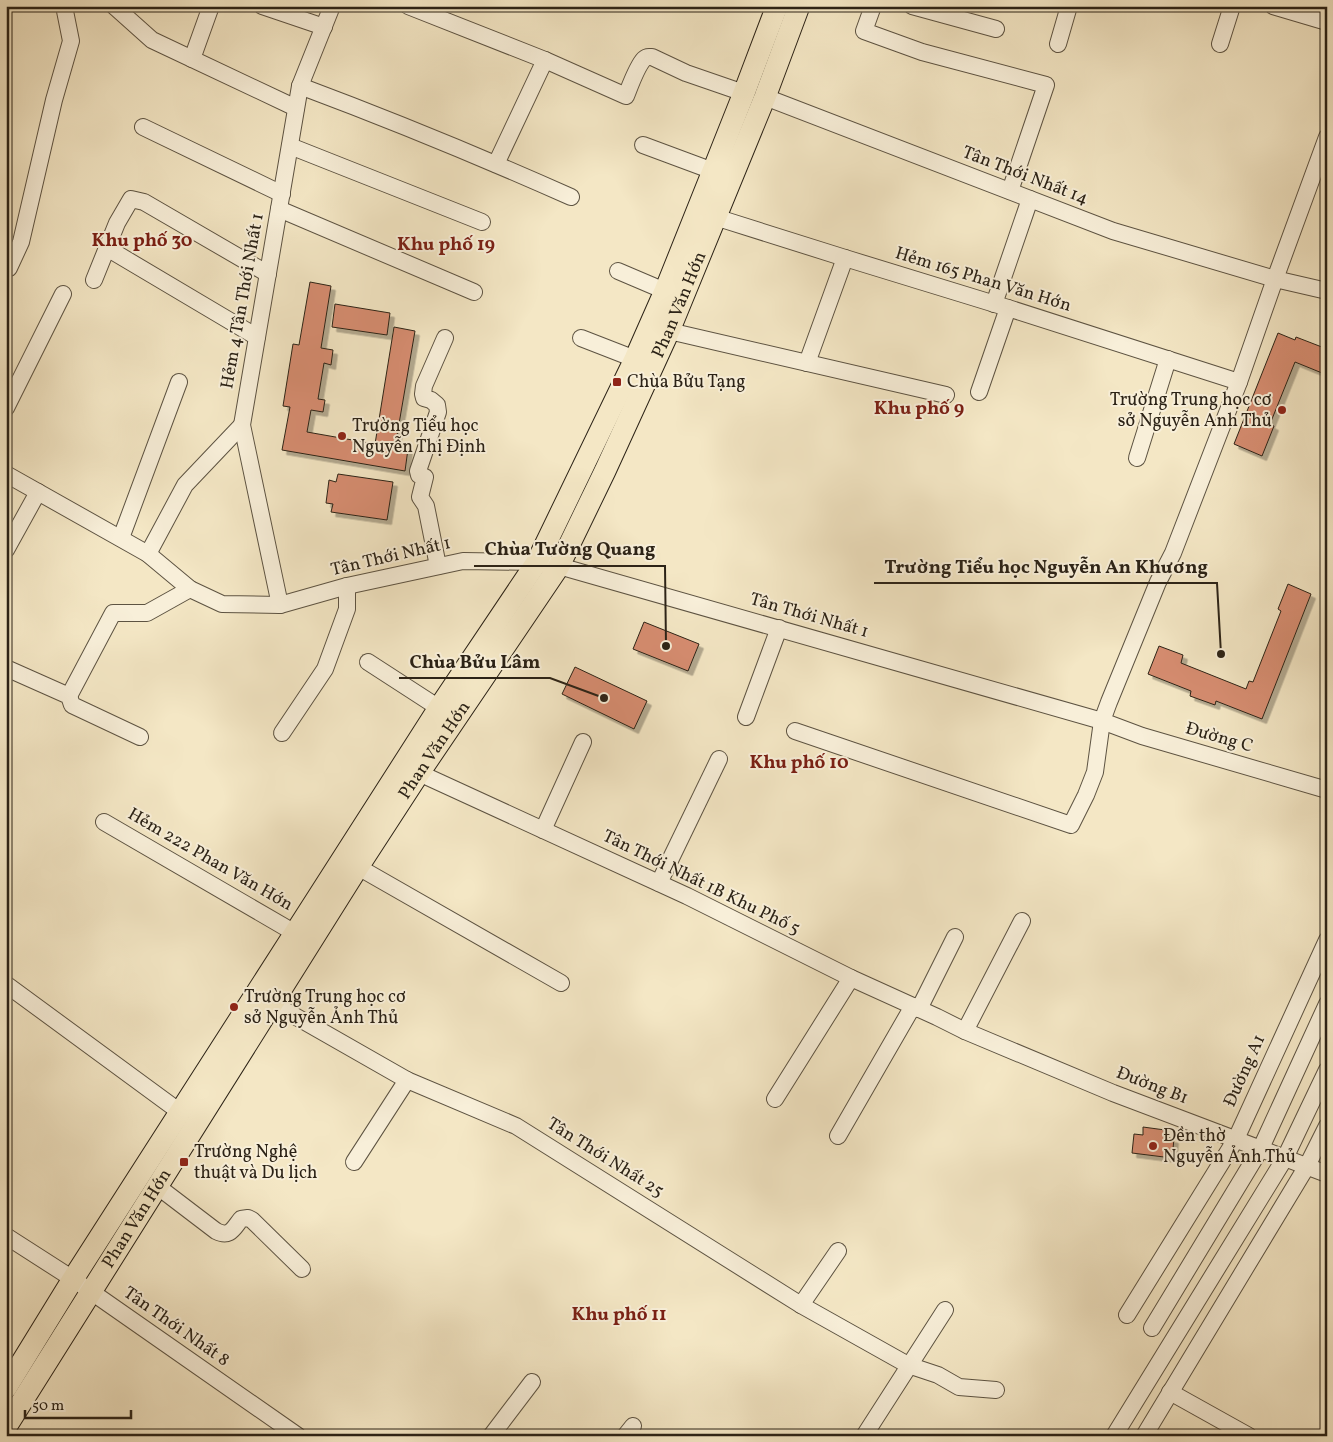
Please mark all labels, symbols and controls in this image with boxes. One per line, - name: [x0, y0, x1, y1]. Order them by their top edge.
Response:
- street label: Tân Thới Nhất 14: [958, 140, 1092, 212]
- street label: Hẻm 4 Tân Thới Nhất 1: [215, 211, 271, 391]
- district label: Khu phố 30: [92, 228, 193, 254]
- district label: Khu phố 19: [397, 232, 495, 258]
- street label: Hẻm 165 Phan Văn Hớn: [892, 241, 1074, 319]
- street label: Phan Văn Hớn: [646, 248, 713, 362]
- place label: Chùa Bửu Tạng: [627, 370, 746, 395]
- marker: Chùa Bửu Tạng: [611, 376, 623, 388]
- place label: Trường Trung học cơ sở Nguyễn Anh Thủ: [1110, 388, 1272, 434]
- district label: Khu phố 9: [874, 396, 964, 422]
- marker: Trường Trung học cơ sở Nguyễn Anh Thủ: [1276, 404, 1288, 416]
- place label: Trường Tiểu học Nguyễn Thị Định: [352, 414, 486, 460]
- marker: Trường Tiểu học Nguyễn Thị Định: [336, 430, 348, 442]
- street label: Tân Thới Nhất 1: [329, 531, 453, 583]
- callout: Chùa Tường Quang: [474, 532, 665, 566]
- text: Chùa Tường Quang: [485, 537, 655, 563]
- callout: Trường Tiểu học Nguyễn An Khương: [874, 549, 1217, 583]
- text: Trường Tiểu học Nguyễn An Khương: [884, 555, 1208, 581]
- street label: Tân Thới Nhất 1: [747, 587, 871, 645]
- callout: Chùa Bửu Lâm: [399, 644, 550, 678]
- text: Chùa Bửu Lâm: [410, 650, 540, 676]
- street label: Phan Văn Hớn: [393, 696, 477, 804]
- street label: Đường C: [1182, 716, 1256, 760]
- district label: Khu phố 10: [749, 750, 849, 776]
- street label: Hẻm 222 Phan Văn Hớn: [123, 802, 298, 918]
- street label: Tân Thới Nhất 1B Khu Phố 5: [598, 824, 804, 942]
- place label: Trường Trung học cơ sở Nguyễn Ảnh Thủ: [244, 985, 406, 1031]
- marker: Trường Trung học cơ sở Nguyễn Ảnh Thủ: [228, 1001, 240, 1013]
- street label: Đường A1: [1218, 1031, 1272, 1111]
- street label: Đường B1: [1112, 1061, 1192, 1111]
- street label: Tân Thới Nhất 25: [542, 1112, 668, 1204]
- place label: Đền thờ Nguyễn Ảnh Thủ: [1163, 1124, 1296, 1170]
- place label: Trường Nghệ thuật và Du lịch: [194, 1140, 318, 1186]
- marker: Đền thờ Nguyễn Ảnh Thủ: [1147, 1140, 1159, 1152]
- marker: Trường Nghệ thuật và Du lịch: [178, 1156, 190, 1168]
- street label: Phan Văn Hớn: [96, 1164, 178, 1273]
- street label: Tân Thới Nhất 8: [118, 1281, 234, 1373]
- district label: Khu phố 11: [571, 1302, 667, 1328]
- scale bar: [25, 1387, 131, 1419]
- text: 50 m: [32, 1396, 64, 1417]

